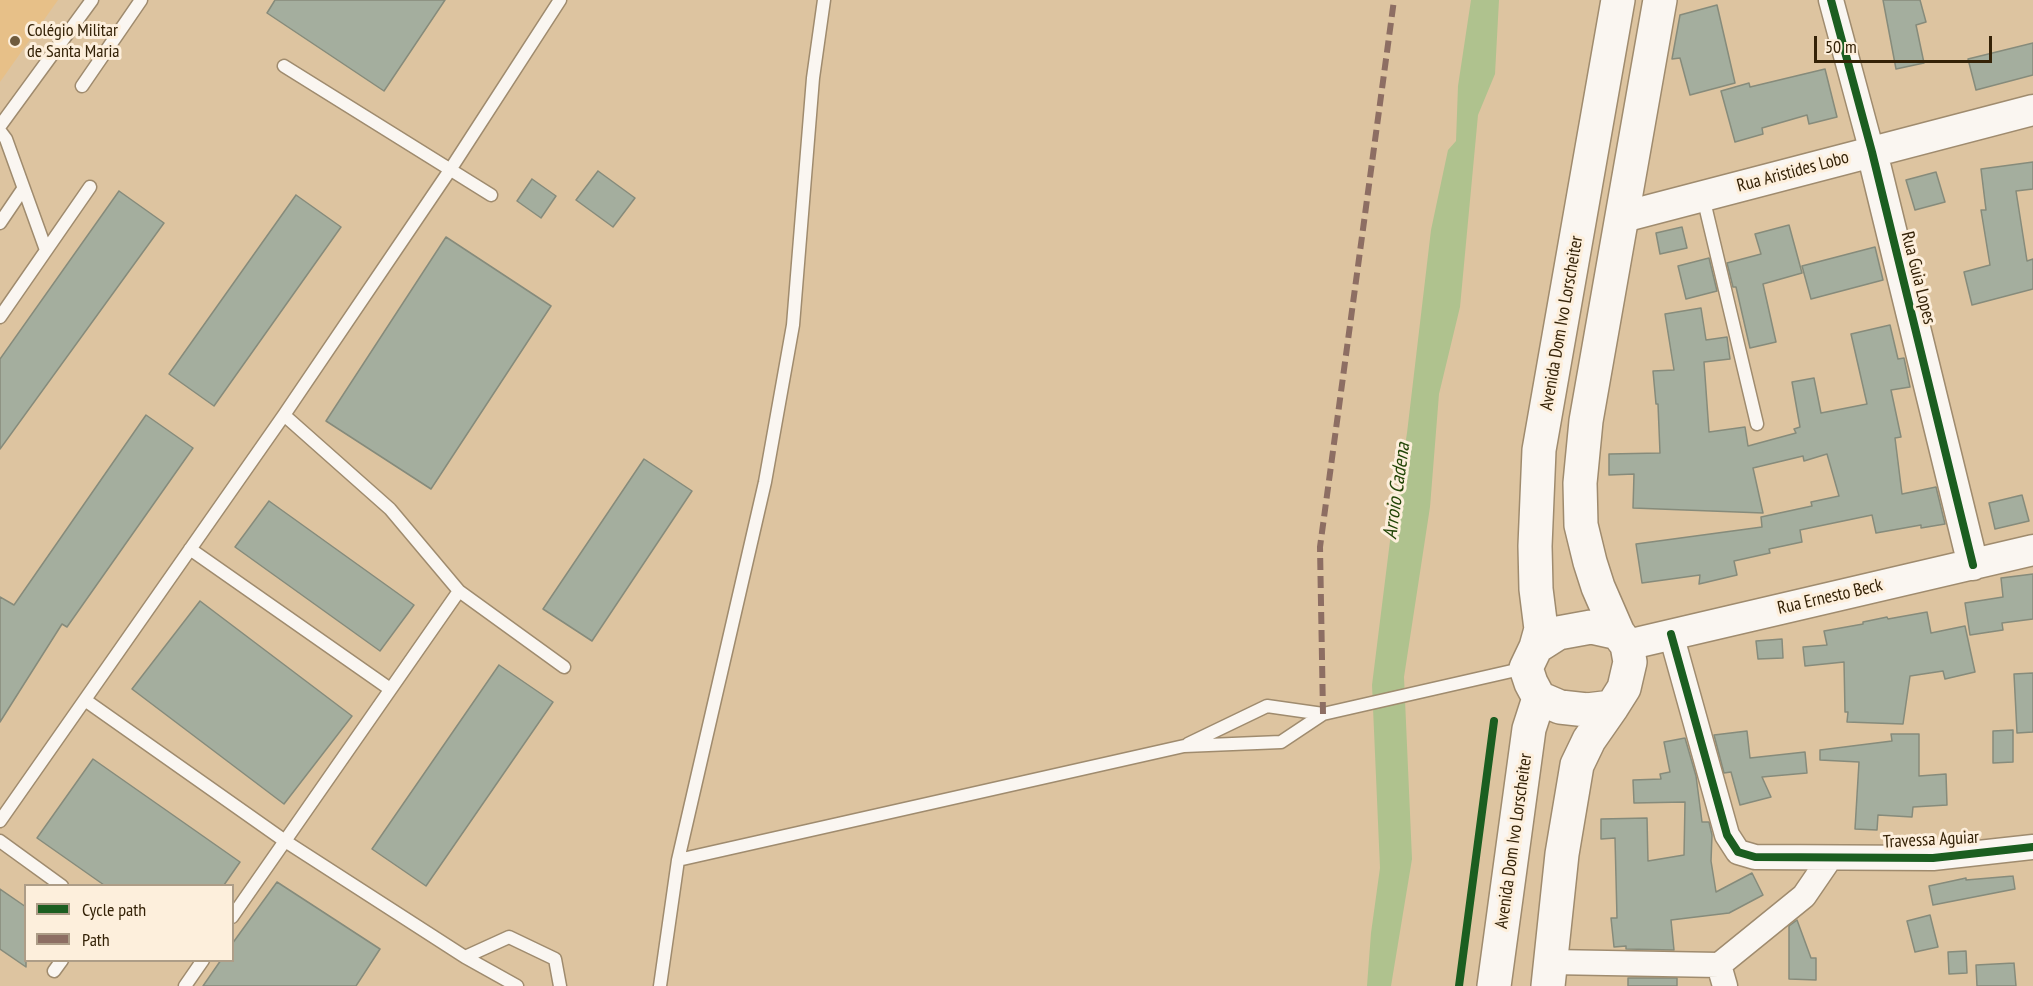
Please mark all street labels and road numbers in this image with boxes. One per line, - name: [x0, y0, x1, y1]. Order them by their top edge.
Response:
- street label: Rua Aristides Lobo: [1735, 147, 1851, 197]
- street label: Rua Guia Lopes: [1896, 229, 1940, 327]
- street label: Avenida Dom Ivo Lorscheiter: [1536, 234, 1588, 412]
- street label: Rua Ernesto Beck: [1775, 574, 1885, 620]
- street label: Avenida Dom Ivo Lorscheiter: [1491, 752, 1537, 930]
- street label: Travessa Aguiar: [1882, 827, 1980, 853]

